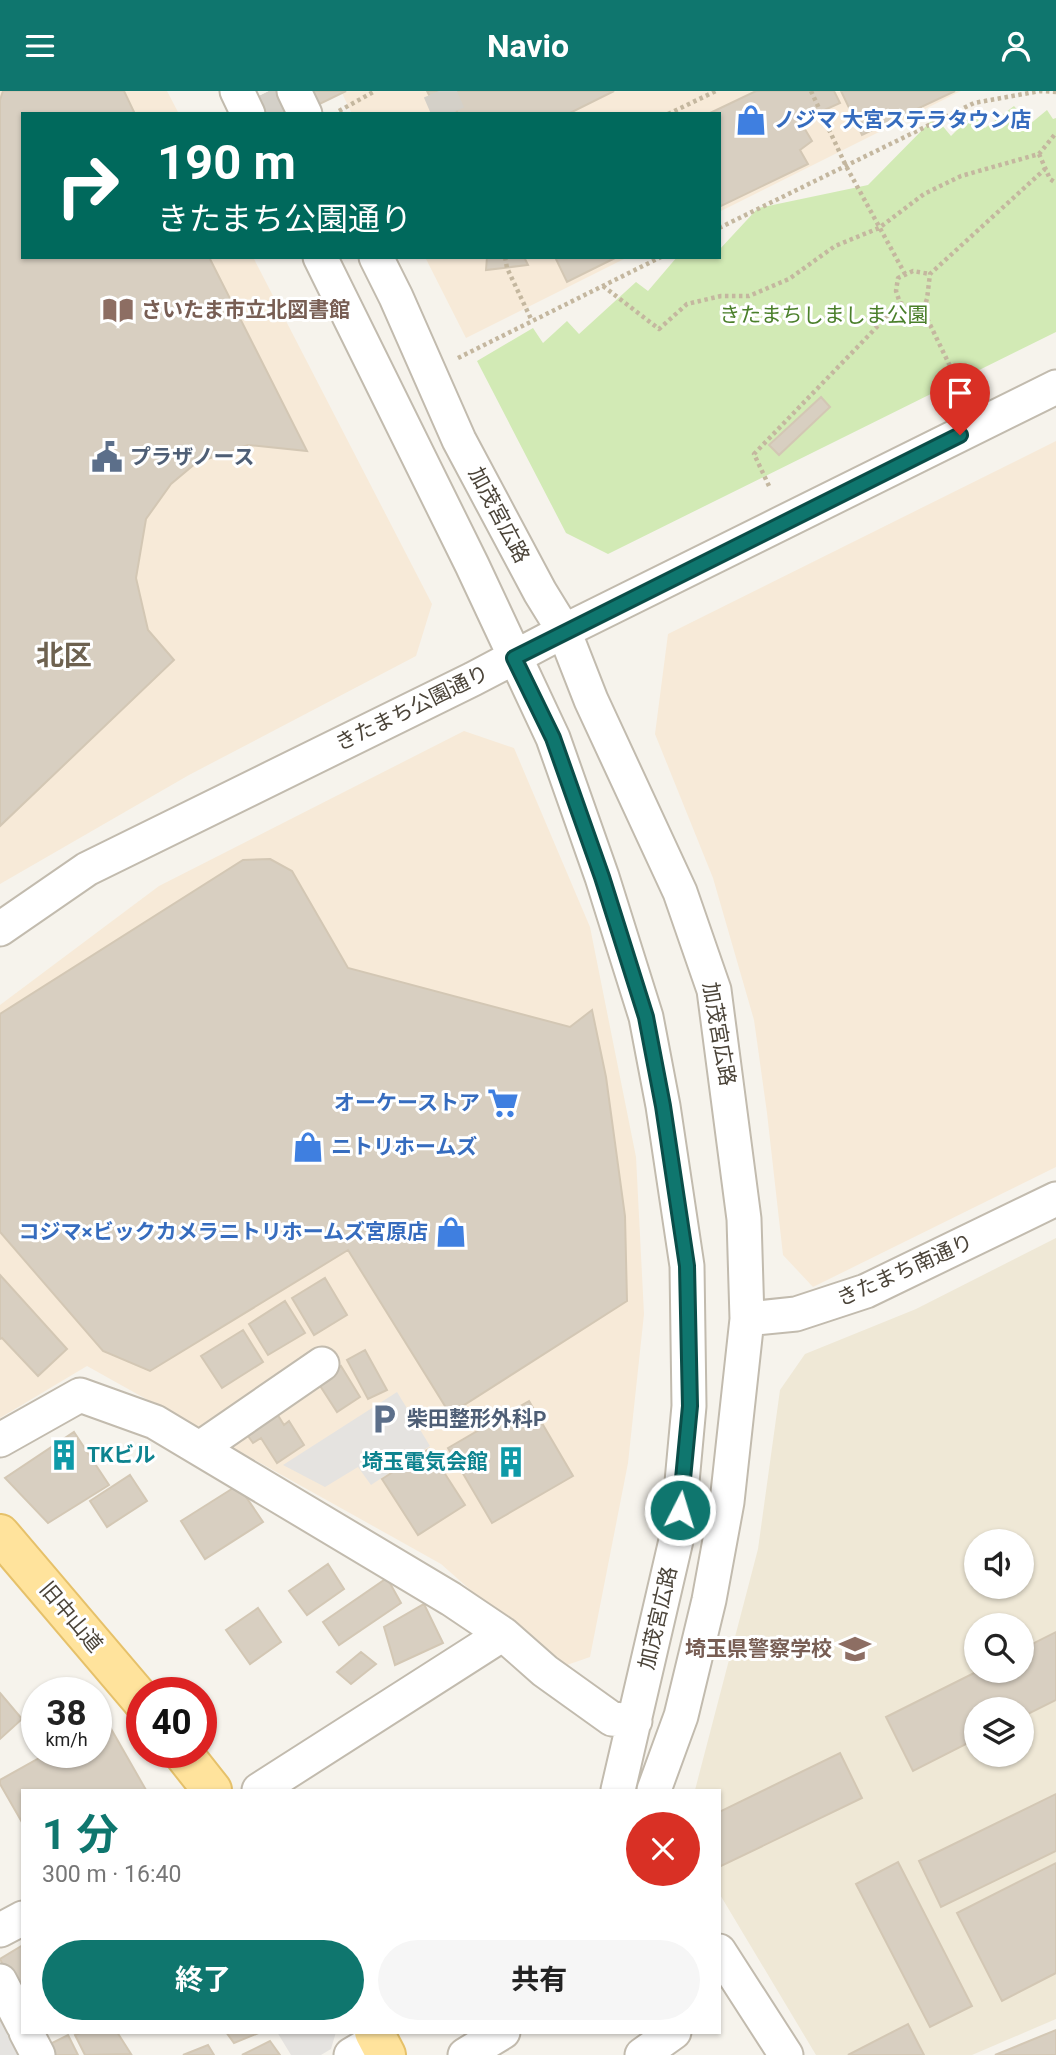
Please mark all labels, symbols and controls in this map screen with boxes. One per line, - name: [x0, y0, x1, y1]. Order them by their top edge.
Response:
- icon: menu: [21, 27, 59, 65]
- text: Navio: [487, 27, 569, 65]
- icon: person: [997, 27, 1035, 65]
- shop icon: ノジマ 大宮ステラタウン店: [734, 103, 768, 137]
- place label: ノジマ 大宮ステラタウン店: [774, 108, 1031, 132]
- text: 190 m: [157, 134, 296, 191]
- icon: right: [42, 140, 133, 231]
- text: きたまち公園通り: [157, 200, 412, 238]
- library icon: さいたま市立北図書館: [101, 293, 135, 327]
- place label: さいたま市立北図書館: [141, 298, 350, 322]
- park label: きたまちしましま公園: [719, 303, 929, 327]
- pin: [930, 363, 990, 435]
- icon: arrive: [941, 374, 979, 412]
- public building icon: プラザノース: [90, 440, 124, 474]
- place label: プラザノース: [130, 445, 255, 469]
- street label: 加茂宮広路: [464, 463, 534, 567]
- district label: 北区: [36, 639, 92, 672]
- street label: きたまち公園通り: [332, 661, 492, 755]
- street label: 加茂宮広路: [698, 980, 740, 1088]
- supermarket icon: オーケーストア: [486, 1086, 520, 1120]
- place label: オーケーストア: [334, 1091, 480, 1115]
- shop icon: ニトリホームズ: [291, 1130, 325, 1164]
- place label: ニトリホームズ: [331, 1135, 477, 1159]
- shop icon: コジマ×ビックカメラニトリホームズ宮原店: [434, 1215, 468, 1249]
- place label: コジマ×ビックカメラニトリホームズ宮原店: [18, 1220, 428, 1244]
- street label: きたまち南通り: [833, 1229, 977, 1311]
- parking icon: 柴田整形外科P: [367, 1402, 401, 1436]
- place label: 柴田整形外科P: [407, 1407, 547, 1431]
- building icon: TKビル: [47, 1438, 81, 1472]
- place label: TKビル: [87, 1443, 155, 1467]
- building icon: 埼玉電気会館: [494, 1445, 528, 1479]
- place label: 埼玉電気会館: [362, 1450, 488, 1474]
- position arrow: [643, 1473, 717, 1547]
- map controls: [964, 1529, 1034, 1767]
- button: sound: [964, 1529, 1034, 1599]
- street label: 加茂宮広路: [634, 1564, 682, 1672]
- street label: 旧中山道: [35, 1577, 107, 1657]
- button: search: [964, 1613, 1034, 1683]
- school or university icon: 埼玉県警察学校: [838, 1632, 872, 1666]
- place label: 埼玉県警察学校: [685, 1637, 832, 1661]
- speed limit sign: 40: [126, 1677, 217, 1768]
- text: 38: [46, 1693, 87, 1734]
- button: layers: [964, 1697, 1034, 1767]
- text: km/h: [45, 1729, 88, 1750]
- text: 1 分: [42, 1810, 119, 1859]
- button: close: [626, 1812, 700, 1886]
- text: 300 m · 16:40: [42, 1861, 181, 1888]
- button: 終了: [42, 1940, 364, 2020]
- button: 共有: [378, 1940, 700, 2020]

